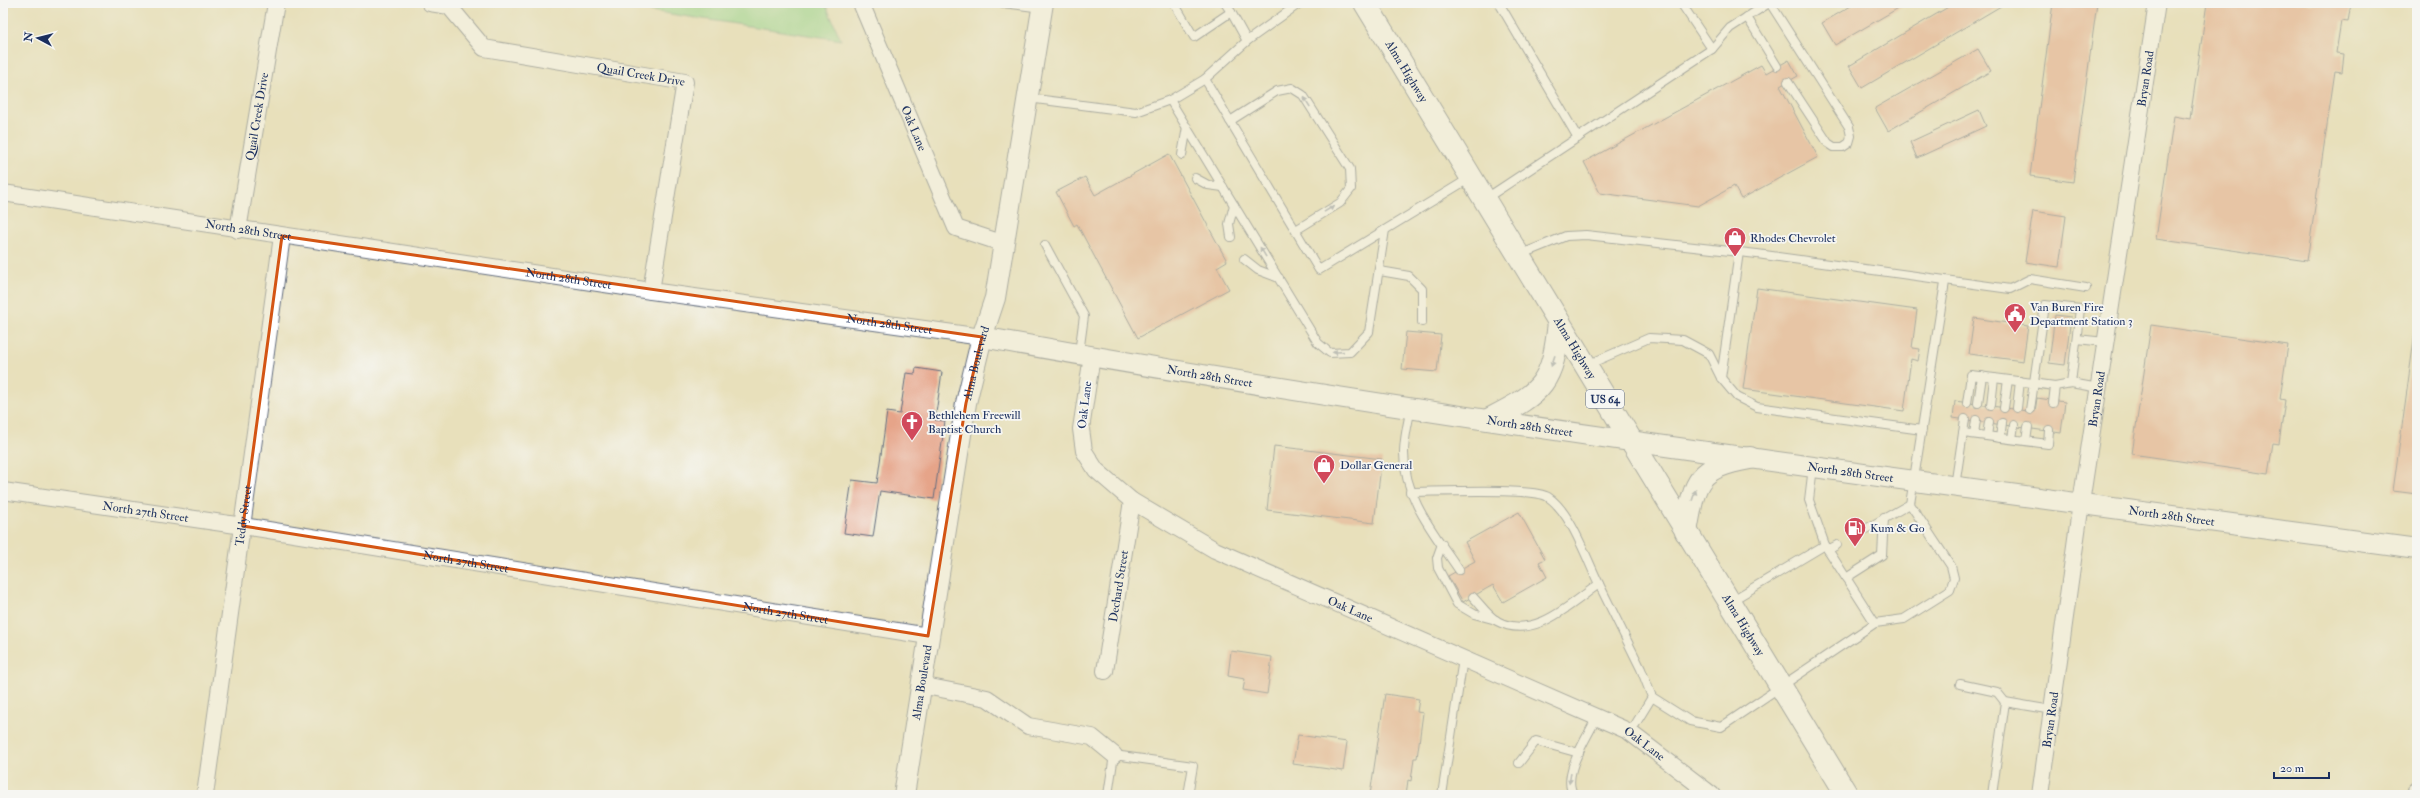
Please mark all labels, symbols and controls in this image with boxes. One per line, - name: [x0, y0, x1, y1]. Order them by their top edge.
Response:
- north arrow: [18, 18, 58, 58]
- text: N: [21, 30, 36, 44]
- street label: Alma Highway: [1381, 37, 1432, 106]
- street label: Bryan Road: [2134, 50, 2157, 108]
- street label: Quail Creek Drive: [596, 60, 686, 89]
- street label: Quail Creek Drive: [242, 71, 272, 162]
- one-way arrow: [1303, 97, 1311, 107]
- street label: Oak Lane: [898, 103, 930, 153]
- one-way arrow: [1323, 206, 1335, 213]
- street label: North 28th Street: [204, 216, 292, 244]
- shop icon: Rhodes Chevrolet: [1722, 225, 1748, 258]
- place label: Rhodes Chevrolet: [1750, 231, 1836, 246]
- one-way arrow: [1259, 247, 1267, 258]
- street label: North 28th Street: [525, 265, 613, 292]
- place label: Van Buren Fire Department Station 3: [2030, 300, 2133, 329]
- public building icon: Van Buren Fire Department Station 3: [2002, 301, 2028, 334]
- street label: North 28th Street: [845, 311, 933, 338]
- street label: Alma Highway: [1550, 313, 1600, 383]
- street label: Alma Boulevard: [959, 324, 993, 403]
- one-way arrow: [1332, 349, 1344, 356]
- one-way arrow: [1550, 355, 1556, 367]
- street label: North 28th Street: [1166, 362, 1254, 391]
- street label: Bryan Road: [2085, 370, 2108, 428]
- street label: Oak Lane: [1075, 380, 1095, 430]
- road number: US 64: [1586, 390, 1624, 408]
- place label: Bethlehem Freewill Baptist Church: [928, 408, 1021, 437]
- church icon: Bethlehem Freewill Baptist Church: [899, 409, 925, 442]
- street label: North 28th Street: [1486, 413, 1574, 440]
- shop icon: Dollar General: [1311, 452, 1337, 485]
- place label: Dollar General: [1340, 458, 1412, 473]
- street label: North 28th Street: [1806, 459, 1895, 486]
- street label: Teddy Street: [232, 484, 255, 547]
- one-way arrow: [1691, 488, 1697, 500]
- street label: North 27th Street: [102, 498, 190, 525]
- street label: North 28th Street: [2127, 503, 2216, 529]
- fuel station icon: Kum & Go: [1842, 515, 1868, 548]
- place label: Kum & Go: [1870, 521, 1925, 536]
- street label: North 27th Street: [422, 547, 510, 576]
- street label: Dechard Street: [1105, 549, 1132, 623]
- street label: Alma Highway: [1718, 590, 1768, 659]
- street label: Oak Lane: [1325, 593, 1375, 626]
- street label: North 27th Street: [742, 599, 830, 627]
- street label: Alma Boulevard: [908, 644, 935, 722]
- street label: Bryan Road: [2039, 691, 2062, 749]
- street label: Oak Lane: [1621, 723, 1668, 764]
- scale bar: [2274, 754, 2329, 780]
- text: 20 m: [2280, 761, 2305, 776]
- one-way arrow: [1567, 772, 1573, 784]

